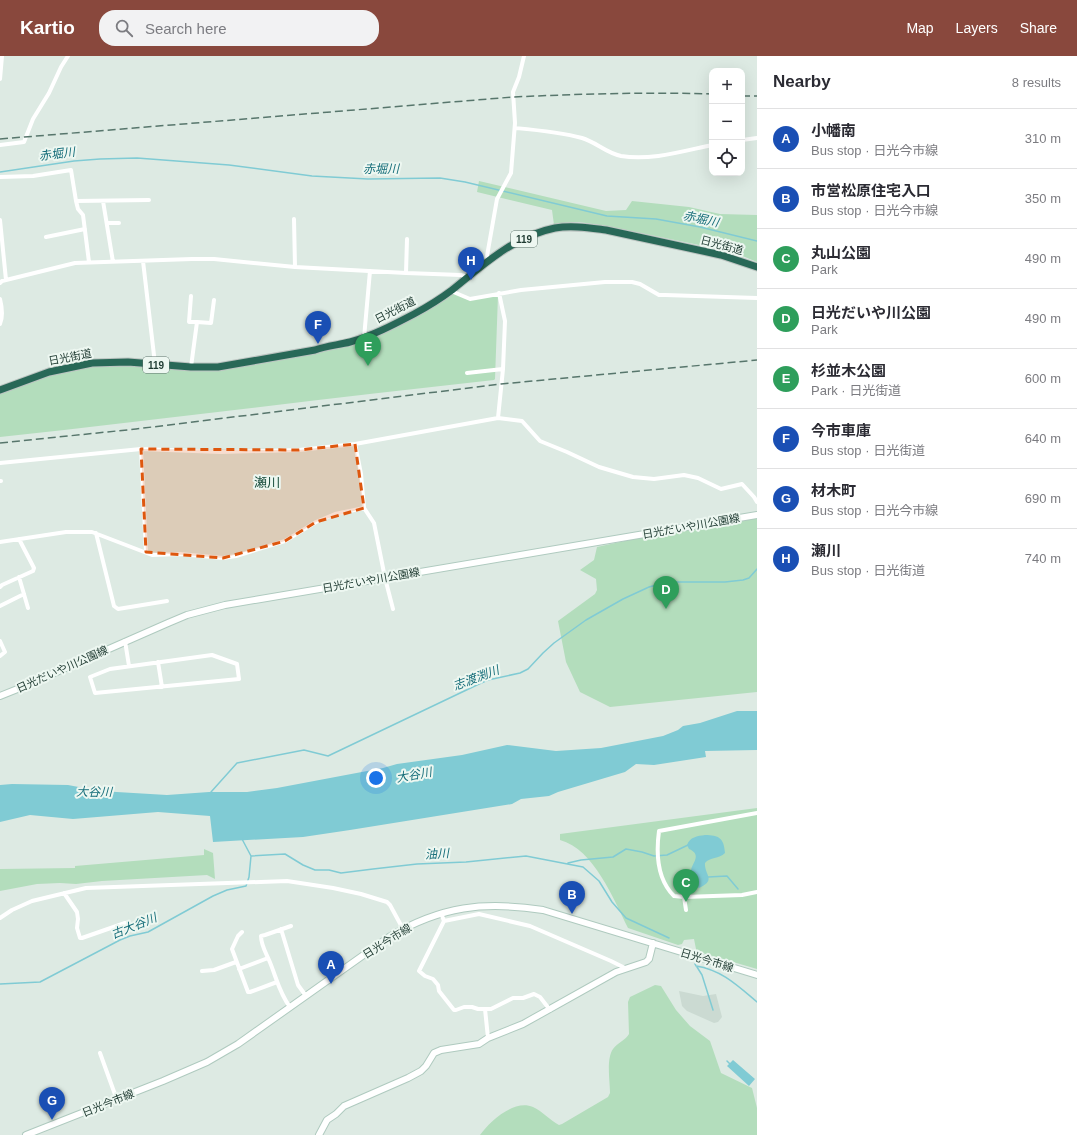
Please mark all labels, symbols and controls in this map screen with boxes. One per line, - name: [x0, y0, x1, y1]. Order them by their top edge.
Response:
- search box: [99, 10, 379, 46]
- text: Kartio: [20, 17, 75, 38]
- icon: search: [113, 17, 135, 39]
- text: Search here: [145, 20, 227, 37]
- text: Map: [906, 20, 934, 36]
- text: Layers: [956, 20, 998, 36]
- text: Share: [1020, 20, 1057, 36]
- map controls: [709, 68, 745, 176]
- button: +: [709, 68, 745, 104]
- text: Nearby: [773, 72, 831, 91]
- text: 8 results: [1012, 75, 1061, 90]
- button: −: [709, 104, 745, 140]
- text: 小幡南: [811, 122, 856, 139]
- text: A: [781, 131, 791, 146]
- text: 310 m: [1025, 131, 1061, 146]
- button: locate: [709, 140, 745, 176]
- text: Bus stop · 日光今市線: [811, 143, 938, 158]
- water label: 赤堀川: [38, 145, 78, 163]
- water label: 赤堀川: [363, 162, 401, 176]
- text: 市営松原住宅入口: [811, 182, 931, 199]
- text: B: [781, 191, 791, 206]
- text: 350 m: [1025, 191, 1061, 206]
- text: Bus stop · 日光今市線: [811, 203, 938, 218]
- water label: 赤堀川: [682, 208, 722, 230]
- road number: 119: [511, 231, 537, 247]
- street label: 日光街道: [699, 234, 745, 256]
- text: 丸山公園: [811, 244, 871, 261]
- pin: H: [458, 247, 484, 280]
- text: C: [781, 251, 791, 266]
- text: 490 m: [1025, 251, 1061, 266]
- text: Park: [811, 262, 838, 277]
- street label: 日光街道: [373, 295, 417, 325]
- text: 日光だいや川公園: [811, 304, 931, 321]
- pin: F: [305, 311, 331, 344]
- text: D: [781, 311, 791, 326]
- text: 490 m: [1025, 311, 1061, 326]
- text: Park: [811, 322, 838, 337]
- pin: E: [355, 333, 381, 366]
- street label: 日光街道: [47, 347, 93, 367]
- road number: 119: [143, 357, 169, 373]
- text: 杉並木公園: [811, 362, 886, 379]
- text: E: [782, 371, 790, 386]
- text: 600 m: [1025, 371, 1061, 386]
- text: Park · 日光街道: [811, 383, 901, 398]
- text: 今市車庫: [811, 422, 871, 439]
- text: F: [782, 431, 790, 446]
- text: 640 m: [1025, 431, 1061, 446]
- text: Bus stop · 日光街道: [811, 443, 925, 458]
- district label: 瀬川: [254, 475, 280, 490]
- text: 材木町: [811, 482, 856, 499]
- text: G: [781, 491, 791, 506]
- text: 690 m: [1025, 491, 1061, 506]
- text: Bus stop · 日光今市線: [811, 503, 938, 518]
- street label: 日光だいや川公園線: [641, 511, 741, 541]
- text: 瀬川: [811, 542, 841, 559]
- text: H: [781, 551, 791, 566]
- text: 740 m: [1025, 551, 1061, 566]
- text: Bus stop · 日光街道: [811, 563, 925, 578]
- street label: 日光だいや川公園線: [321, 565, 421, 595]
- pin: D: [653, 576, 679, 609]
- street label: 日光だいや川公園線: [14, 643, 110, 695]
- water label: 志渡渕川: [451, 662, 503, 693]
- water label: 大谷川: [395, 765, 435, 785]
- your location: [366, 768, 386, 788]
- water label: 大谷川: [76, 785, 114, 799]
- water label: 油川: [425, 846, 451, 862]
- pin: C: [673, 869, 699, 902]
- pin: B: [559, 881, 585, 914]
- water label: 古大谷川: [109, 910, 161, 941]
- street label: 日光今市線: [360, 921, 414, 961]
- street label: 日光今市線: [679, 946, 735, 974]
- pin: A: [318, 951, 344, 984]
- pin: G: [39, 1087, 65, 1120]
- street label: 日光今市線: [80, 1087, 136, 1119]

